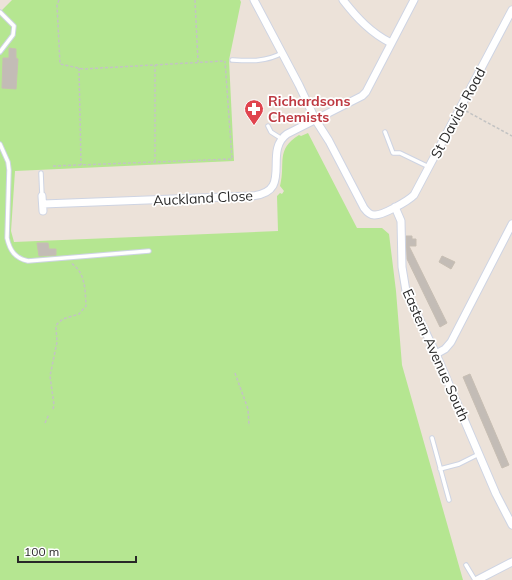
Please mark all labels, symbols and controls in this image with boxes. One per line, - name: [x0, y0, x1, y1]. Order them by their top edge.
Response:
- street label: St Davids Road: [427, 65, 489, 161]
- place label: Richardsons Chemists: [268, 92, 351, 126]
- pharmacy icon: Richardsons Chemists: [243, 98, 265, 126]
- street label: Auckland Close: [153, 186, 253, 210]
- street label: Eastern Avenue South: [399, 286, 473, 424]
- scale bar: [18, 538, 136, 564]
- text: 100 m: [24, 544, 59, 559]

